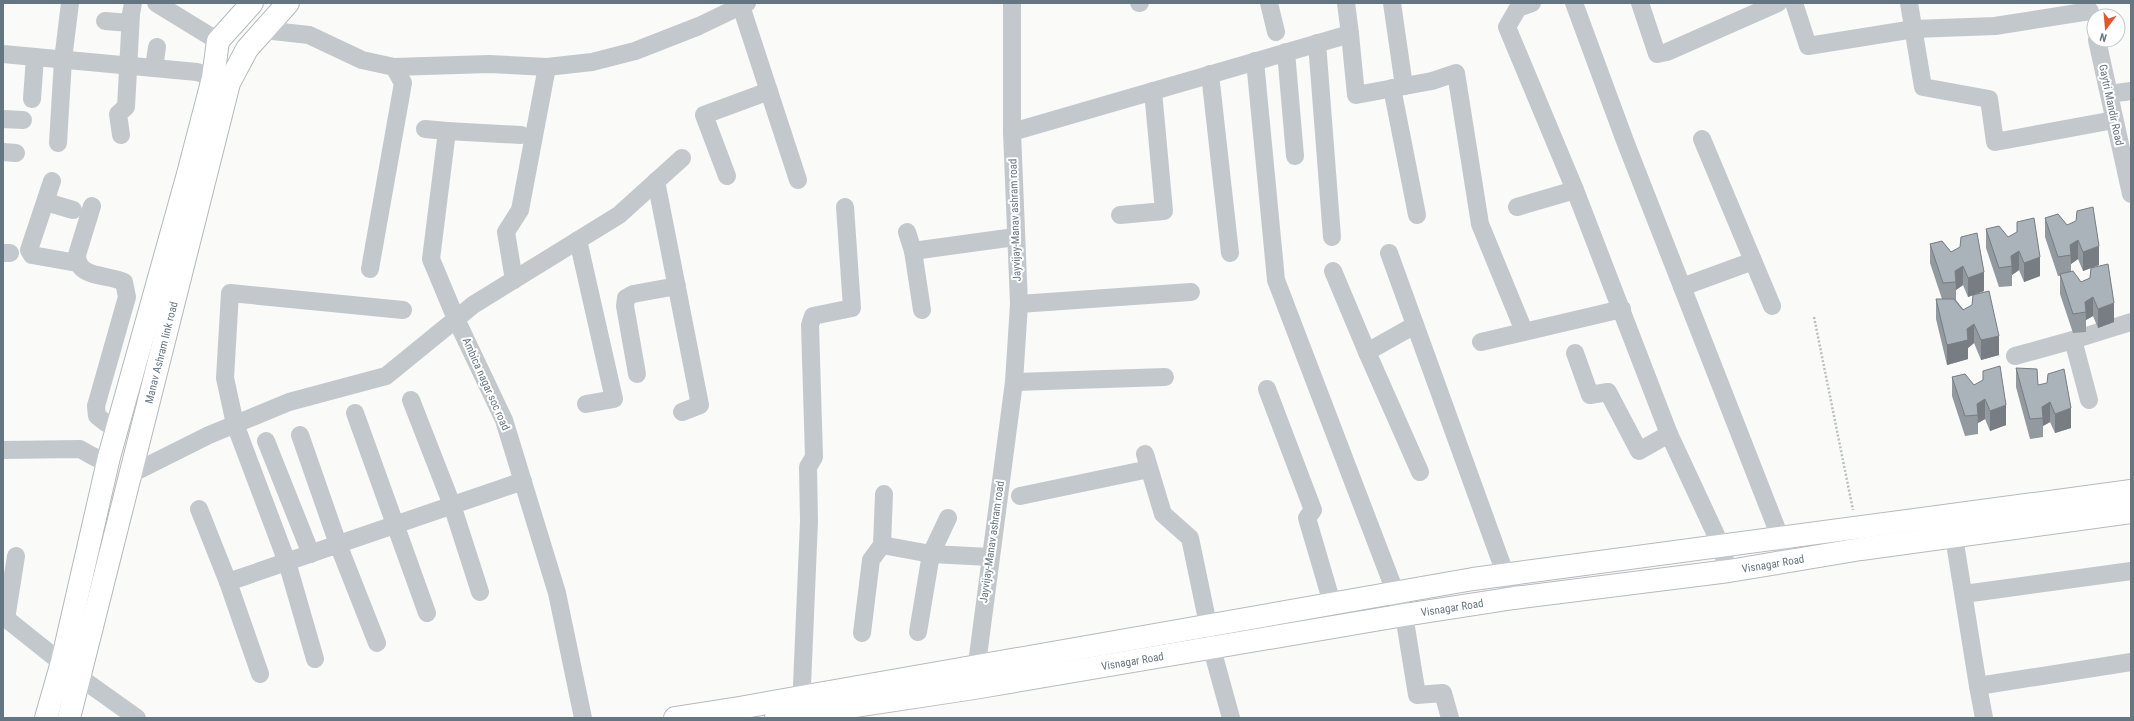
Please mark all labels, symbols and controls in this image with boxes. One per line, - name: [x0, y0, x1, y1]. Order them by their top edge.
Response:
- north arrow: [2086, 8, 2126, 48]
- text: N: [2098, 30, 2108, 44]
- street label: Gaytri Mandir Road: [2096, 63, 2126, 147]
- street label: Jayvijay-Manav ashram road: [1006, 158, 1024, 282]
- street label: Manav Ashram link road: [142, 300, 180, 405]
- street label: Ambica nagar soc road: [460, 336, 512, 432]
- street label: Jayvijay-Manav ashram road: [977, 480, 1007, 604]
- street label: Visnagar Road: [1741, 552, 1805, 575]
- street label: Visnagar Road: [1420, 596, 1484, 619]
- street label: Visnagar Road: [1100, 649, 1165, 673]

